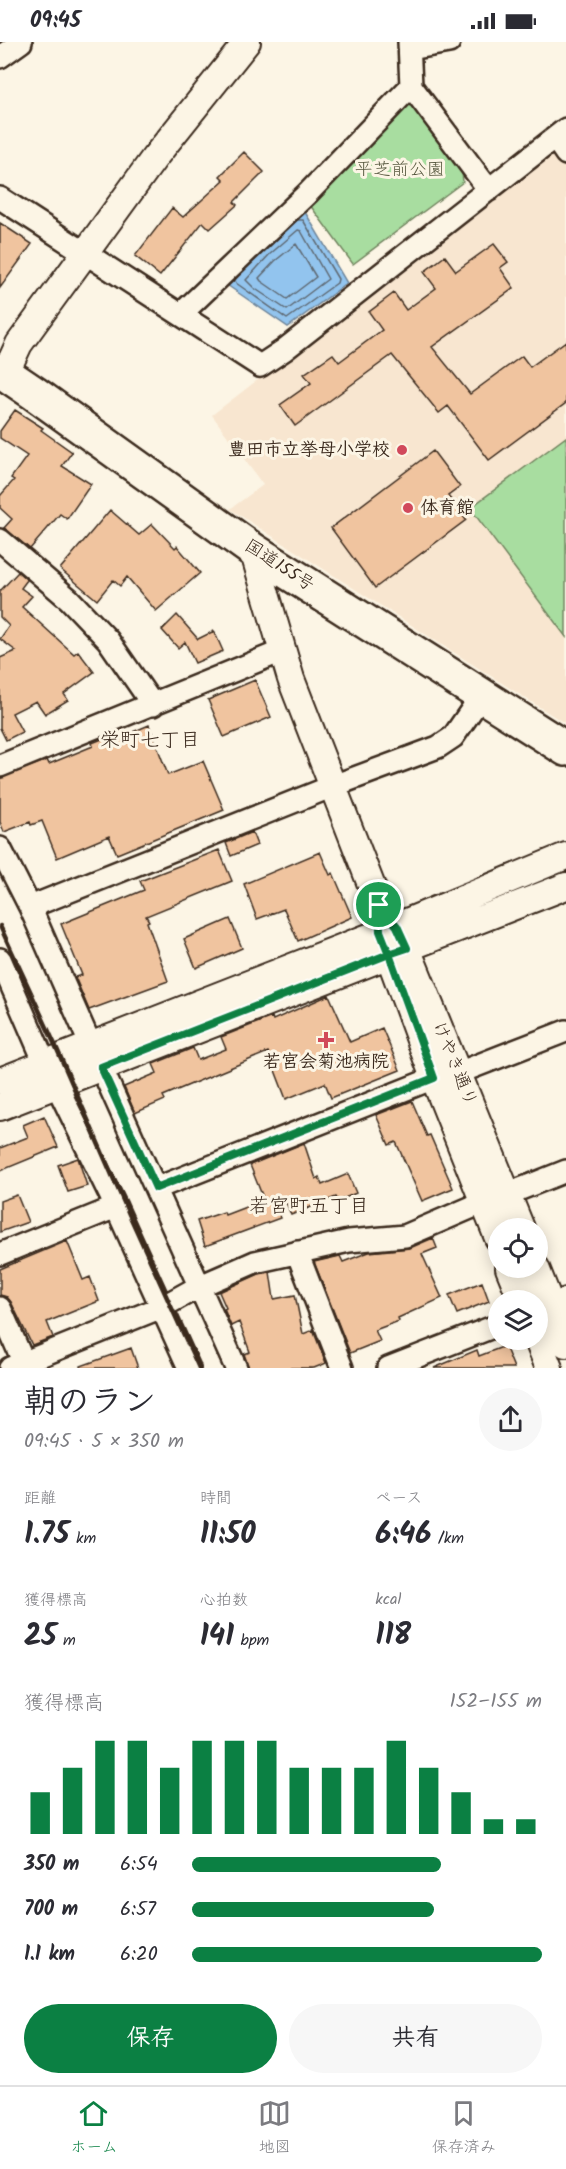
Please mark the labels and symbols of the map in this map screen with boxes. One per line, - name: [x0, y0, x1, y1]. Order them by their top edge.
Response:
- park label: 平芝前公園: [355, 156, 445, 185]
- place label: 豊田市立挙母小学校: [228, 436, 390, 465]
- marker: 豊田市立挙母小学校: [395, 443, 409, 457]
- place label: 体育館: [420, 494, 474, 523]
- marker: 体育館: [401, 501, 415, 515]
- street label: 国道155号: [238, 532, 320, 600]
- district label: 栄町七丁目: [100, 725, 200, 757]
- pin: [353, 879, 404, 930]
- street label: けやき通り: [424, 1017, 484, 1111]
- marker: 若宮会菊池病院: [317, 1031, 335, 1049]
- place label: 若宮会菊池病院: [263, 1048, 389, 1077]
- district label: 若宮町五丁目: [249, 1191, 369, 1223]

